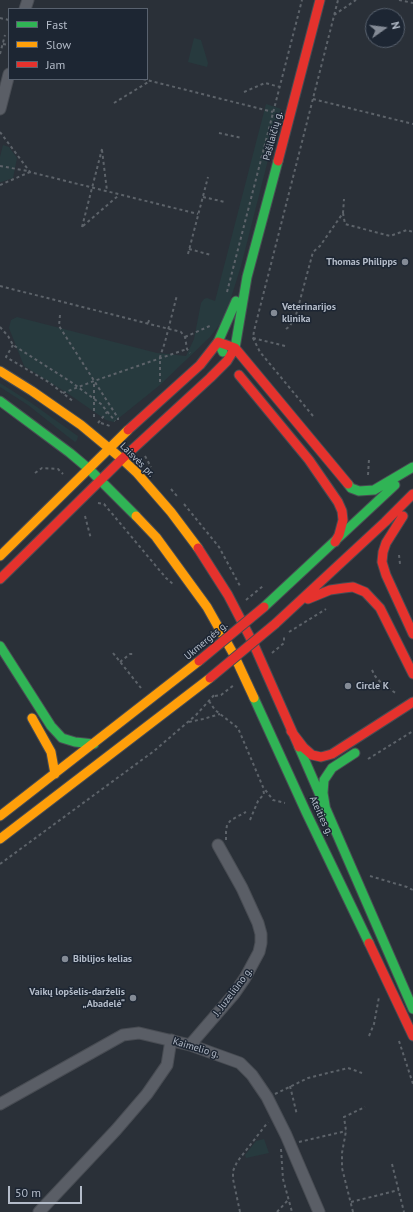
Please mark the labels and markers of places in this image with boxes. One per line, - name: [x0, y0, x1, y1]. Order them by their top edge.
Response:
- place label: Thomas Philipps: [326, 256, 397, 268]
- marker: Thomas Philipps: [400, 257, 410, 267]
- place label: Veterinarijos klinika: [282, 301, 336, 324]
- marker: Veterinarijos klinika: [269, 308, 279, 318]
- place label: Circle K: [356, 680, 389, 692]
- marker: Circle K: [343, 681, 353, 691]
- place label: Biblijos kelias: [73, 953, 132, 965]
- marker: Biblijos kelias: [60, 954, 70, 964]
- place label: Vaikų lopšelis-darželis „Abadelė“: [29, 986, 125, 1010]
- marker: Vaikų lopšelis-darželis „Abadelė“: [128, 993, 138, 1003]

